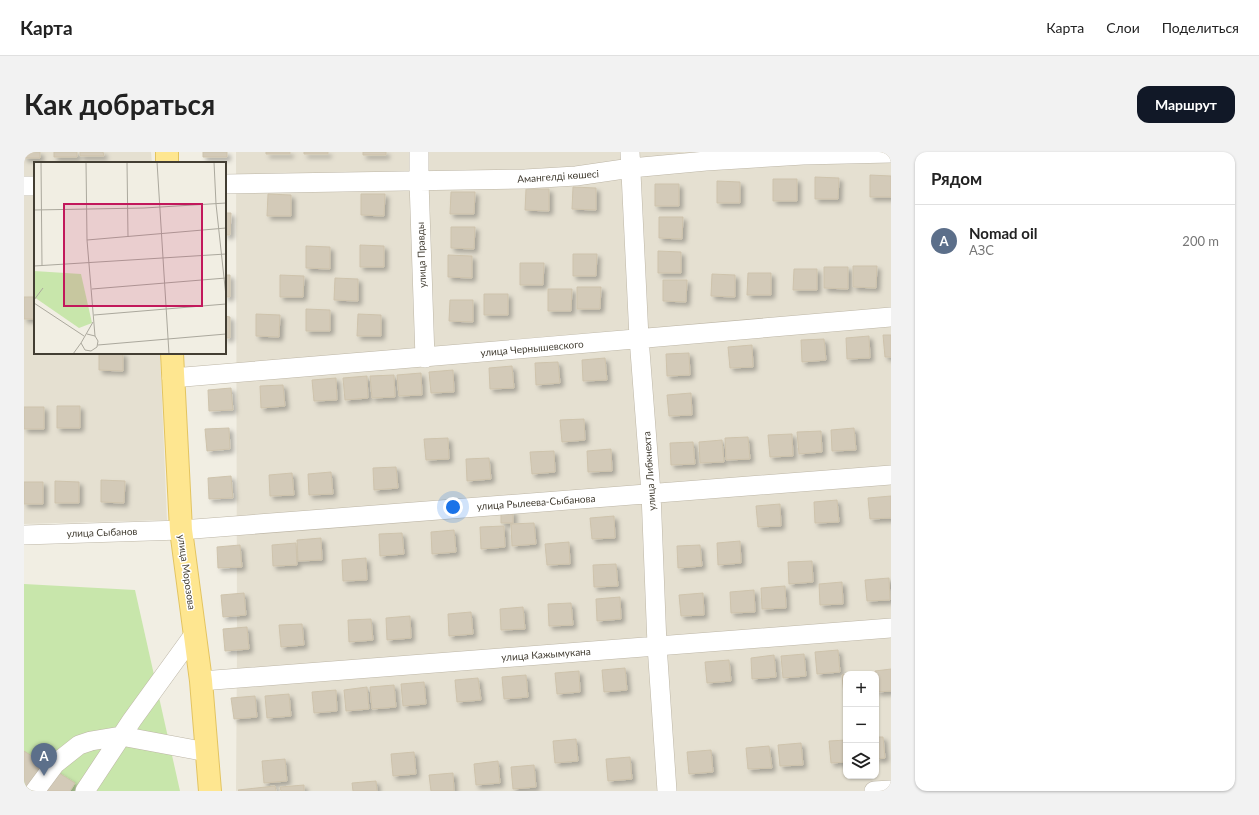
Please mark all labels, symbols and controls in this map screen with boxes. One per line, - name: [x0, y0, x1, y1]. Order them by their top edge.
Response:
- text: Карта: [20, 16, 73, 39]
- text: Карта: [1046, 19, 1084, 36]
- text: Слои: [1106, 19, 1140, 36]
- text: Поделиться: [1162, 19, 1239, 36]
- button: Маршрут: [1137, 86, 1235, 123]
- text: Как добраться: [24, 87, 215, 121]
- inset map: [34, 162, 226, 354]
- street label: Амангелді көшесі: [517, 167, 599, 185]
- text: Рядом: [931, 168, 982, 189]
- street label: улица Правды: [414, 222, 428, 288]
- text: Nomad oil: [969, 224, 1037, 242]
- text: A: [939, 233, 949, 249]
- text: 200 m: [1182, 233, 1219, 249]
- text: АЗС: [969, 242, 994, 258]
- street label: улица Чернышевского: [480, 337, 584, 358]
- street label: улица Либкнехта: [640, 431, 658, 511]
- street label: улица Рылеева-Сыбанова: [476, 492, 596, 512]
- your location: [443, 497, 463, 517]
- street label: улица Сыбанов: [66, 525, 138, 539]
- street label: улица Морозова: [176, 534, 198, 610]
- street label: улица Кажымукана: [501, 645, 591, 663]
- map controls: [843, 671, 879, 779]
- button: +: [843, 671, 879, 707]
- button: −: [843, 707, 879, 743]
- pin: A: [31, 743, 57, 776]
- button: layers: [843, 743, 879, 779]

